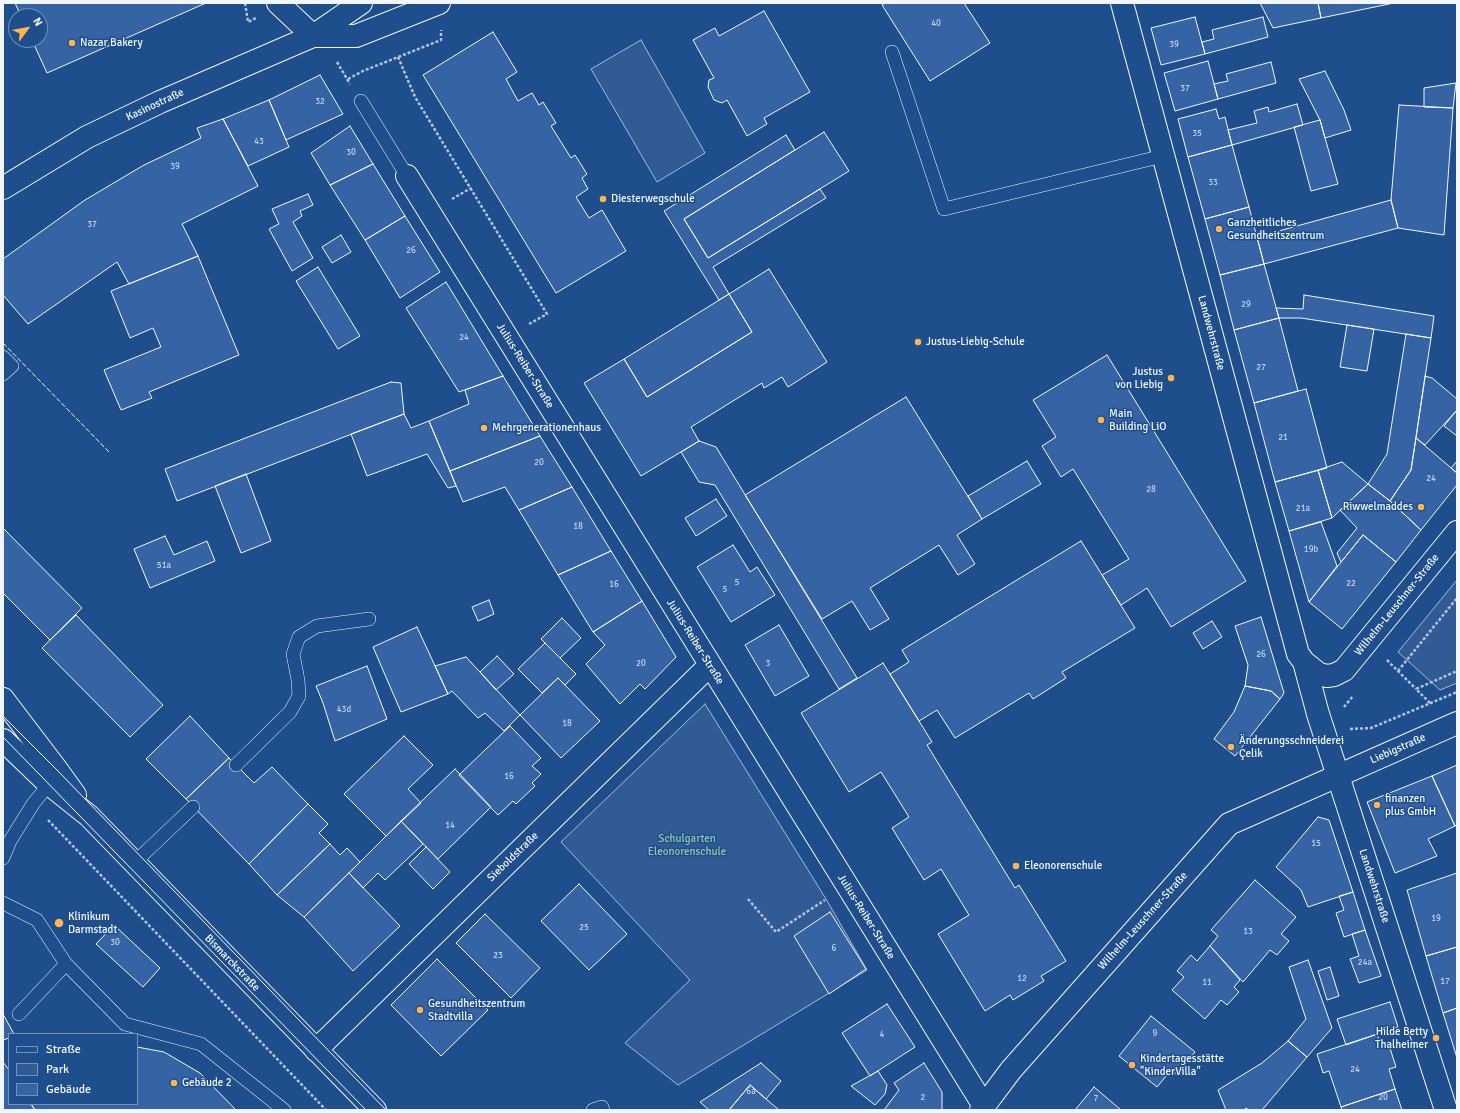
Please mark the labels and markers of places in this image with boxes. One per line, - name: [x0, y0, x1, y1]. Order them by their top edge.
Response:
- place label: Nazar Bakery: [80, 36, 143, 50]
- marker: Nazar Bakery: [67, 38, 77, 48]
- place label: Diesterwegschule: [611, 192, 695, 206]
- marker: Diesterwegschule: [598, 194, 608, 204]
- place label: Ganzheitliches Gesundheitszentrum: [1227, 216, 1324, 242]
- marker: Ganzheitliches Gesundheitszentrum: [1214, 224, 1224, 234]
- place label: Justus-Liebig-Schule: [926, 335, 1025, 349]
- marker: Justus-Liebig-Schule: [913, 337, 923, 347]
- place label: Justus von Liebig: [1115, 365, 1163, 391]
- marker: Justus von Liebig: [1166, 373, 1176, 383]
- place label: Main Building LiO: [1109, 407, 1167, 433]
- marker: Main Building LiO: [1096, 415, 1106, 425]
- place label: Mehrgenerationenhaus: [492, 421, 601, 435]
- marker: Mehrgenerationenhaus: [479, 423, 489, 433]
- place label: Riwwelmaddes: [1343, 500, 1413, 514]
- marker: Riwwelmaddes: [1416, 502, 1426, 512]
- place label: Änderungsschneiderei Çelik: [1239, 734, 1344, 760]
- marker: Änderungsschneiderei Çelik: [1226, 742, 1236, 752]
- place label: finanzen plus GmbH: [1385, 792, 1436, 818]
- marker: finanzen plus GmbH: [1372, 800, 1382, 810]
- place label: Eleonorenschule: [1024, 859, 1102, 873]
- marker: Eleonorenschule: [1011, 861, 1021, 871]
- place label: Klinikum Darmstadt: [68, 910, 117, 936]
- marker: Klinikum Darmstadt: [53, 917, 65, 929]
- place label: Gesundheitszentrum Stadtvilla: [428, 997, 525, 1023]
- marker: Gesundheitszentrum Stadtvilla: [415, 1005, 425, 1015]
- place label: Hilde Betty Thalheimer: [1375, 1025, 1428, 1051]
- marker: Hilde Betty Thalheimer: [1431, 1033, 1441, 1043]
- place label: Kindertagesstätte "KinderVilla": [1140, 1052, 1224, 1078]
- marker: Kindertagesstätte "KinderVilla": [1127, 1060, 1137, 1070]
- place label: Gebäude 2: [182, 1076, 232, 1090]
- marker: Gebäude 2: [169, 1078, 179, 1088]

